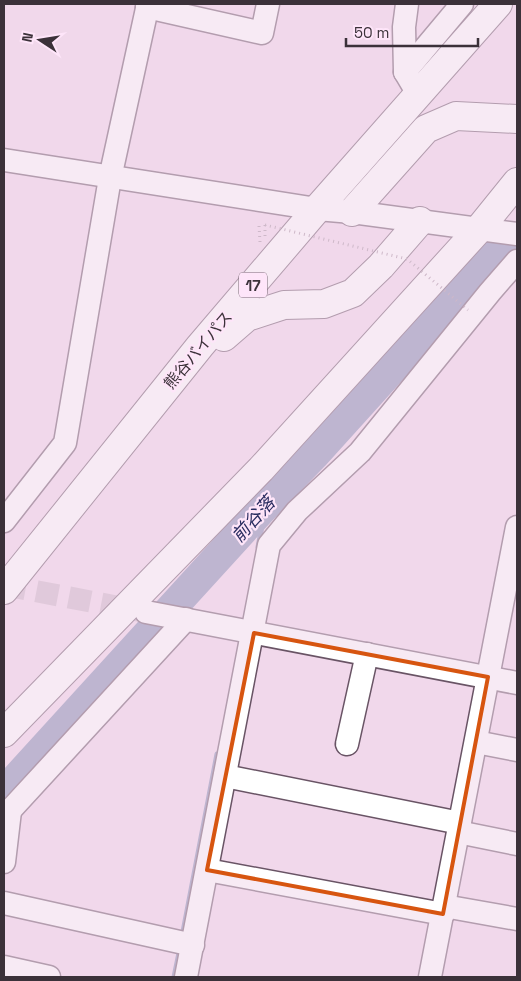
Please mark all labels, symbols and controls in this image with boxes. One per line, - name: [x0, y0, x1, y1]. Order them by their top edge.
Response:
- north arrow: [15, 15, 65, 65]
- scale bar: [346, 15, 478, 47]
- text: 50 m: [354, 23, 389, 42]
- text: N: [18, 31, 37, 44]
- road number: 17: [239, 272, 267, 298]
- street label: 熊谷バイパス: [159, 307, 237, 393]
- water label: 前谷落: [226, 489, 282, 547]

